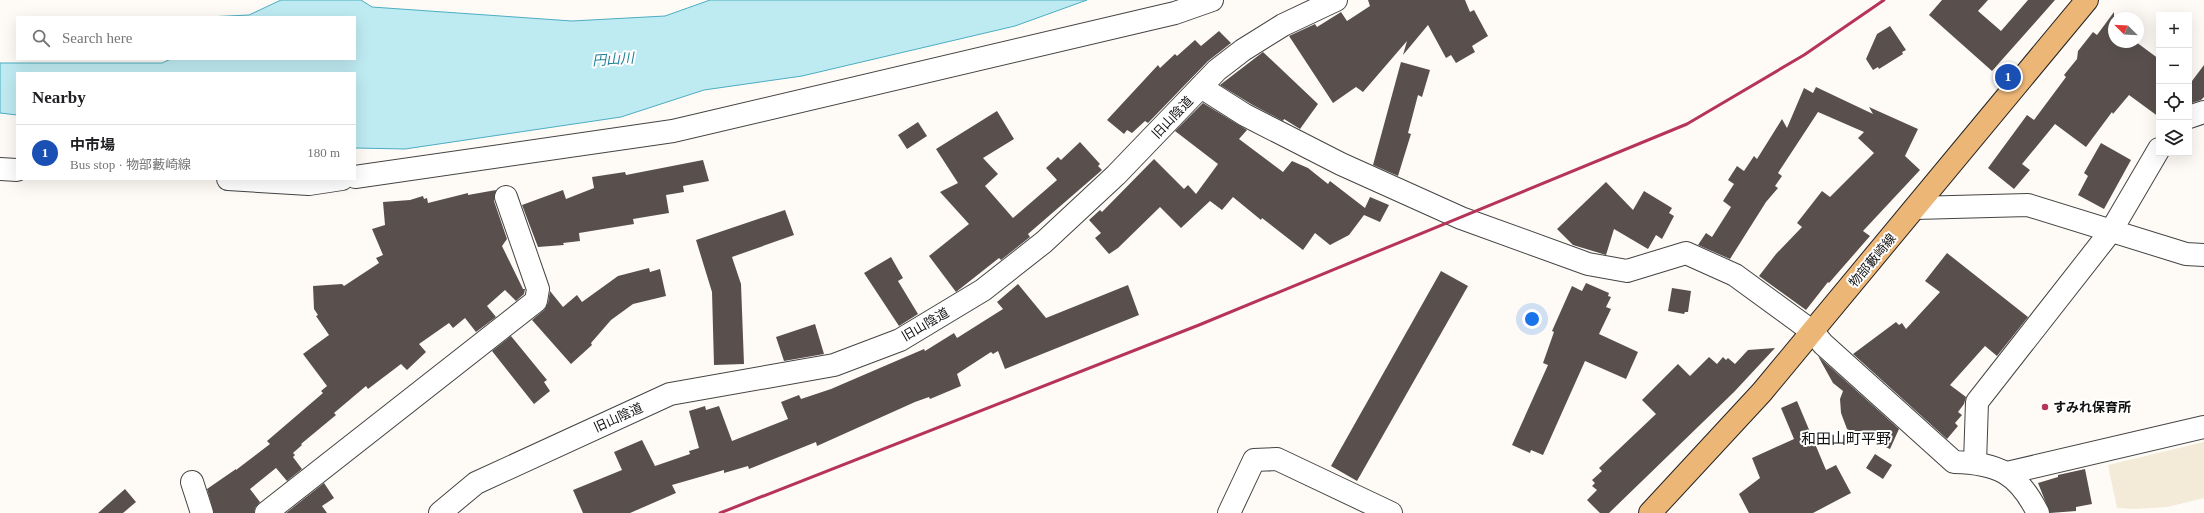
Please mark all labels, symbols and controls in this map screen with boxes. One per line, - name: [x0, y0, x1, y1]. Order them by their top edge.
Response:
- north arrow: [2108, 12, 2144, 48]
- map controls: [2156, 12, 2192, 156]
- button: +: [2156, 12, 2192, 48]
- search box: [16, 16, 356, 60]
- icon: search: [30, 27, 52, 49]
- text: Search here: [62, 30, 132, 46]
- button: −: [2156, 48, 2192, 84]
- water label: 円山川: [592, 50, 637, 68]
- pin: 1: [1995, 62, 2021, 92]
- button: locate: [2156, 84, 2192, 120]
- text: Nearby: [32, 88, 86, 107]
- street label: 旧山陰道: [1149, 93, 1196, 141]
- button: layers: [2156, 120, 2192, 156]
- text: 中市場: [70, 137, 115, 153]
- text: 1: [42, 145, 48, 160]
- text: 180 m: [307, 145, 340, 160]
- text: Bus stop · 物部藪崎線: [70, 157, 191, 172]
- street label: 物部藪崎線: [1846, 231, 1899, 290]
- street label: 旧山陰道: [899, 305, 952, 344]
- your location: [1522, 309, 1542, 329]
- street label: 旧山陰道: [591, 400, 645, 435]
- place label: すみれ保育所: [2053, 400, 2131, 415]
- marker: すみれ保育所: [2040, 402, 2050, 412]
- district label: 和田山町平野: [1801, 431, 1891, 447]

